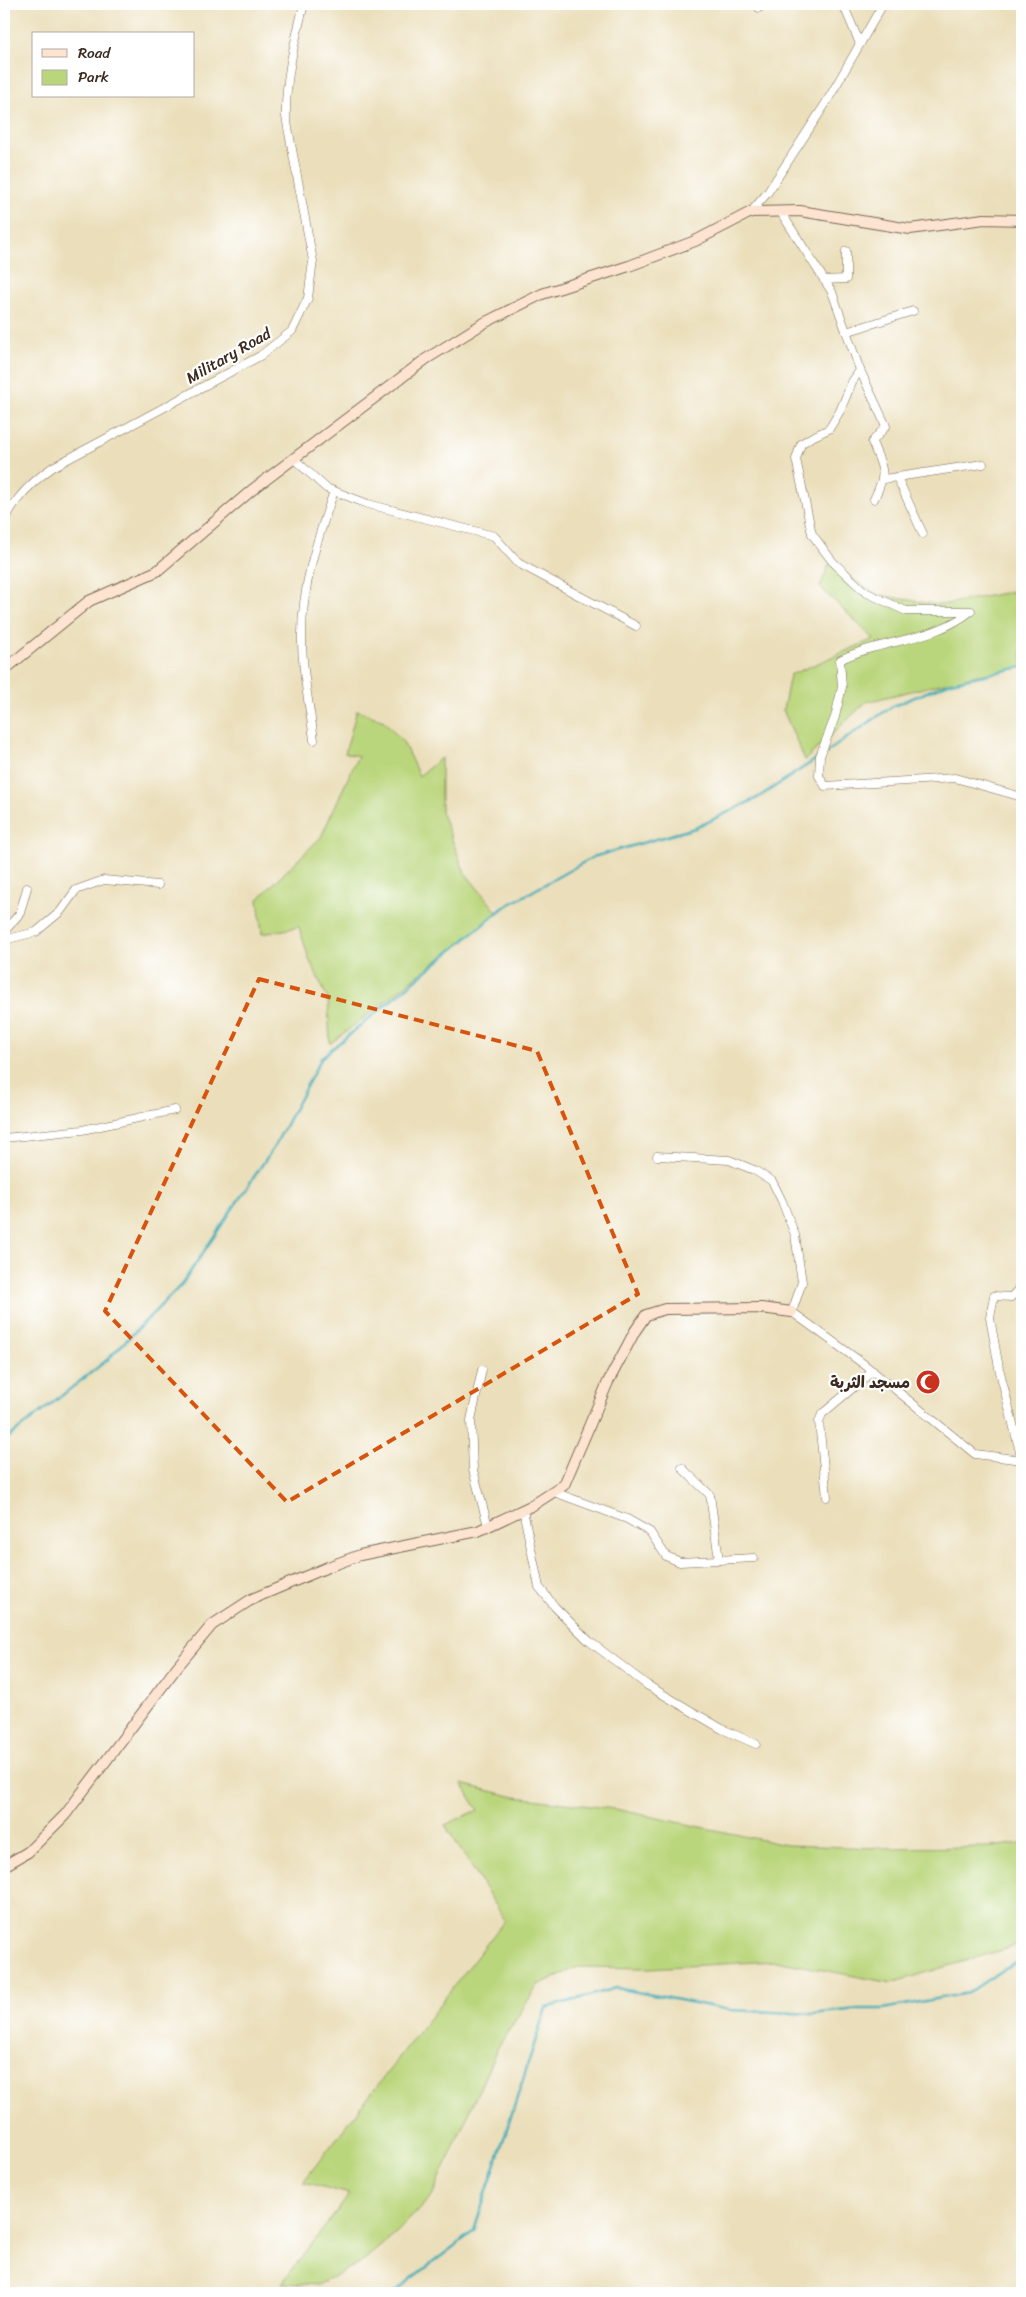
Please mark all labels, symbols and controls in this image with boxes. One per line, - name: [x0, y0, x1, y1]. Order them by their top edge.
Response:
- legend: [32, 32, 195, 98]
- text: Road: [78, 40, 111, 66]
- text: Park: [78, 64, 109, 90]
- street label: Military Road: [180, 318, 278, 392]
- place label: مسجد الثربة: [830, 1368, 910, 1397]
- mosque icon: مسجد الثربة: [915, 1369, 941, 1395]

